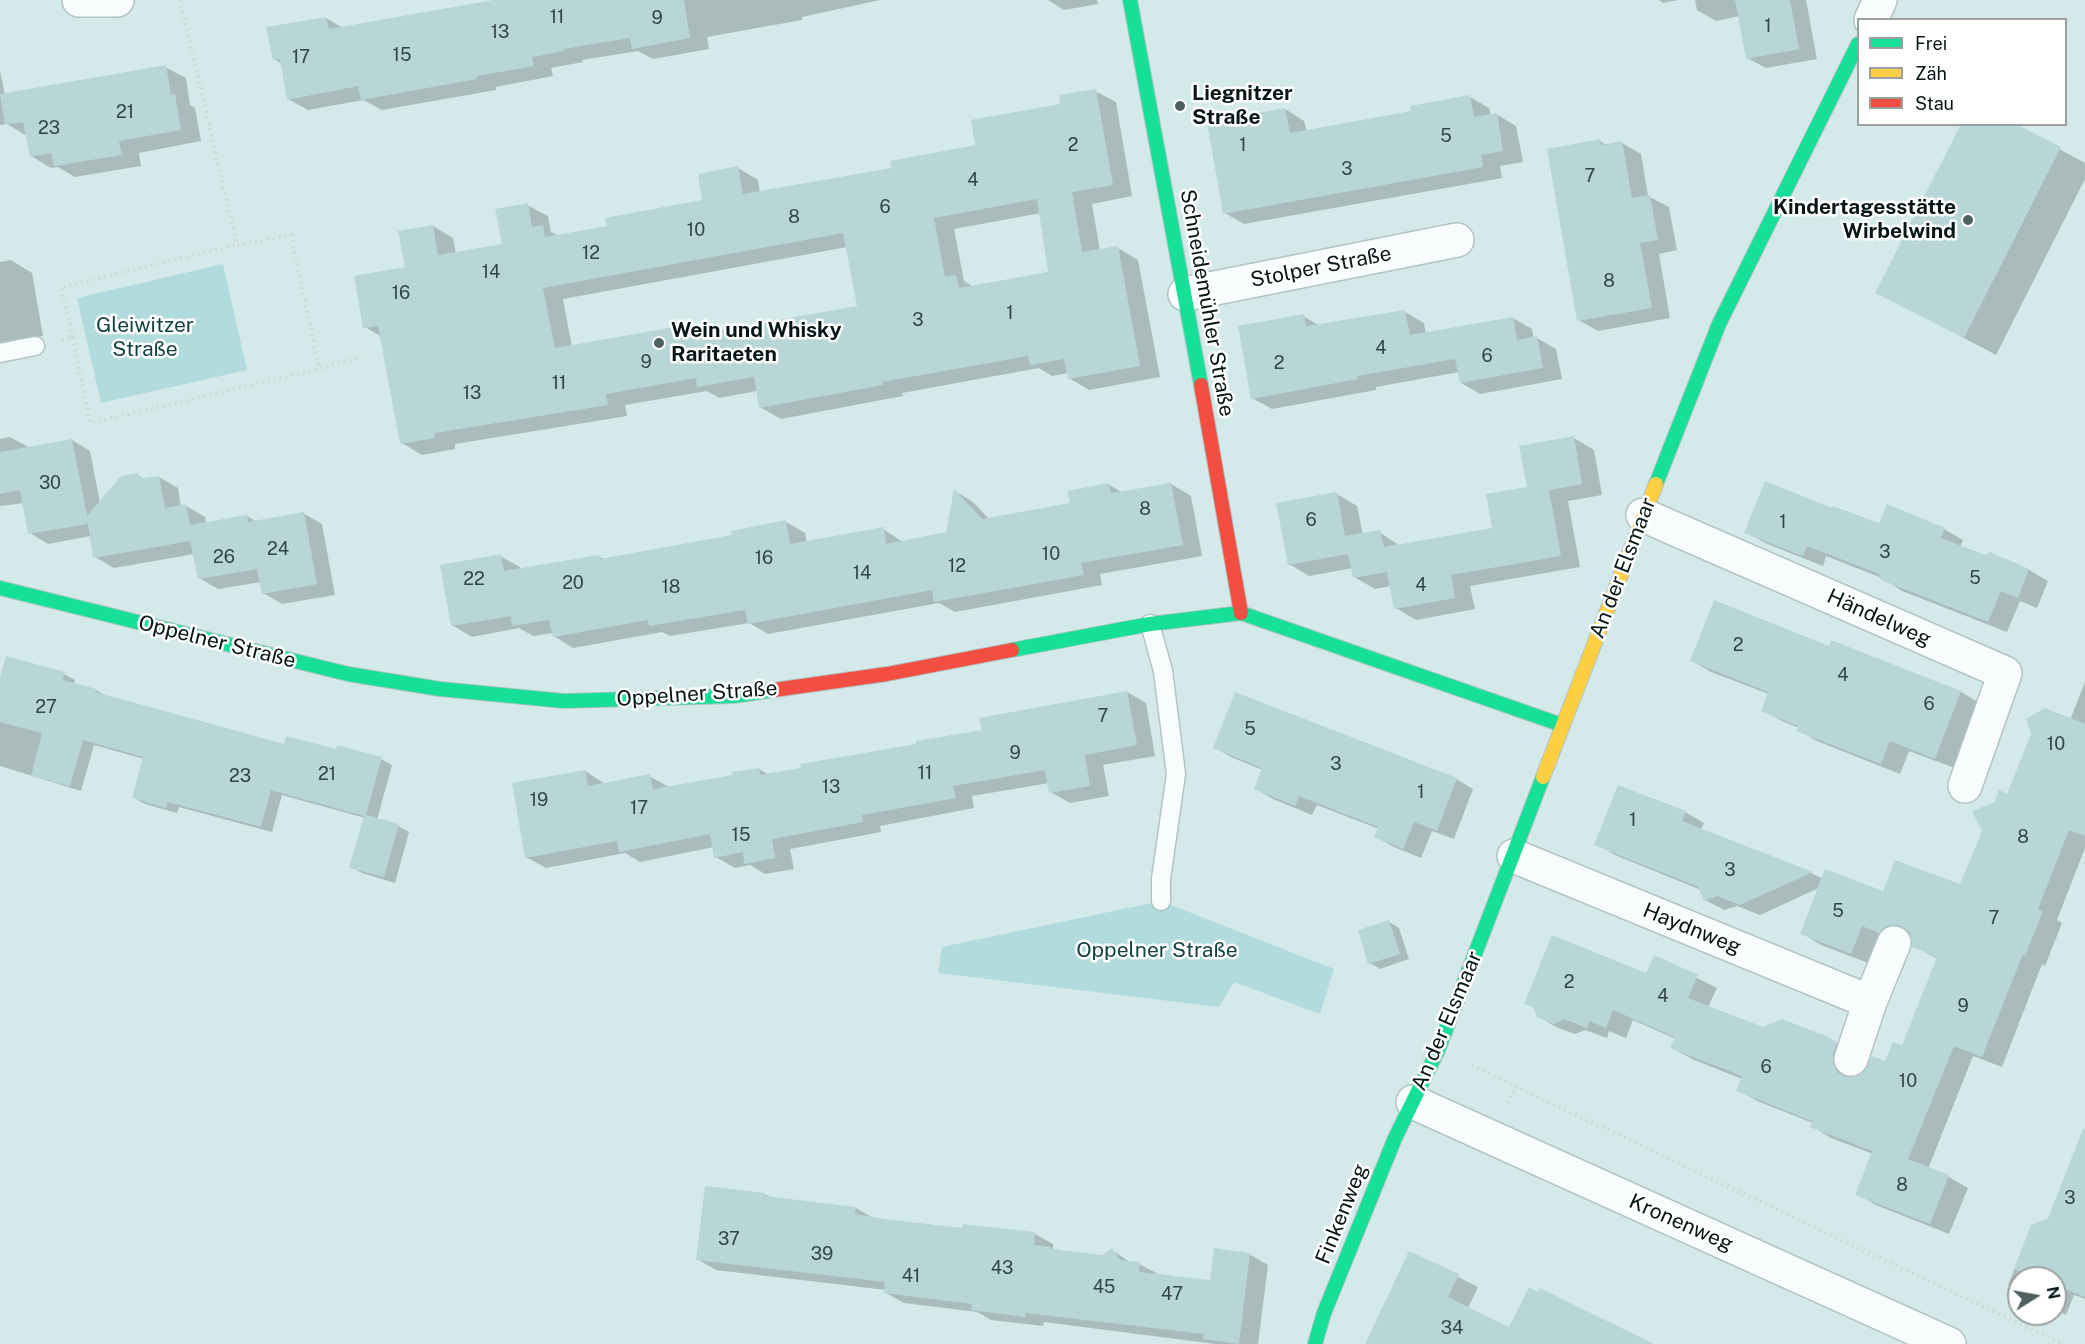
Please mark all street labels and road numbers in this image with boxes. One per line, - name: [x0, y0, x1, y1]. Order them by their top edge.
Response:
- street label: Schneidemühler Straße: [1175, 187, 1239, 419]
- street label: Stolper Straße: [1248, 241, 1394, 293]
- street label: An der Elsmaar: [1585, 494, 1661, 642]
- street label: Händelweg: [1823, 584, 1935, 652]
- street label: Oppelner Straße: [136, 610, 298, 674]
- street label: Oppelner Straße: [616, 676, 778, 712]
- street label: Haydnweg: [1639, 898, 1745, 960]
- street label: An der Elsmaar: [1406, 948, 1488, 1094]
- street label: Finkenweg: [1310, 1160, 1374, 1268]
- street label: Kronenweg: [1625, 1189, 1737, 1257]

